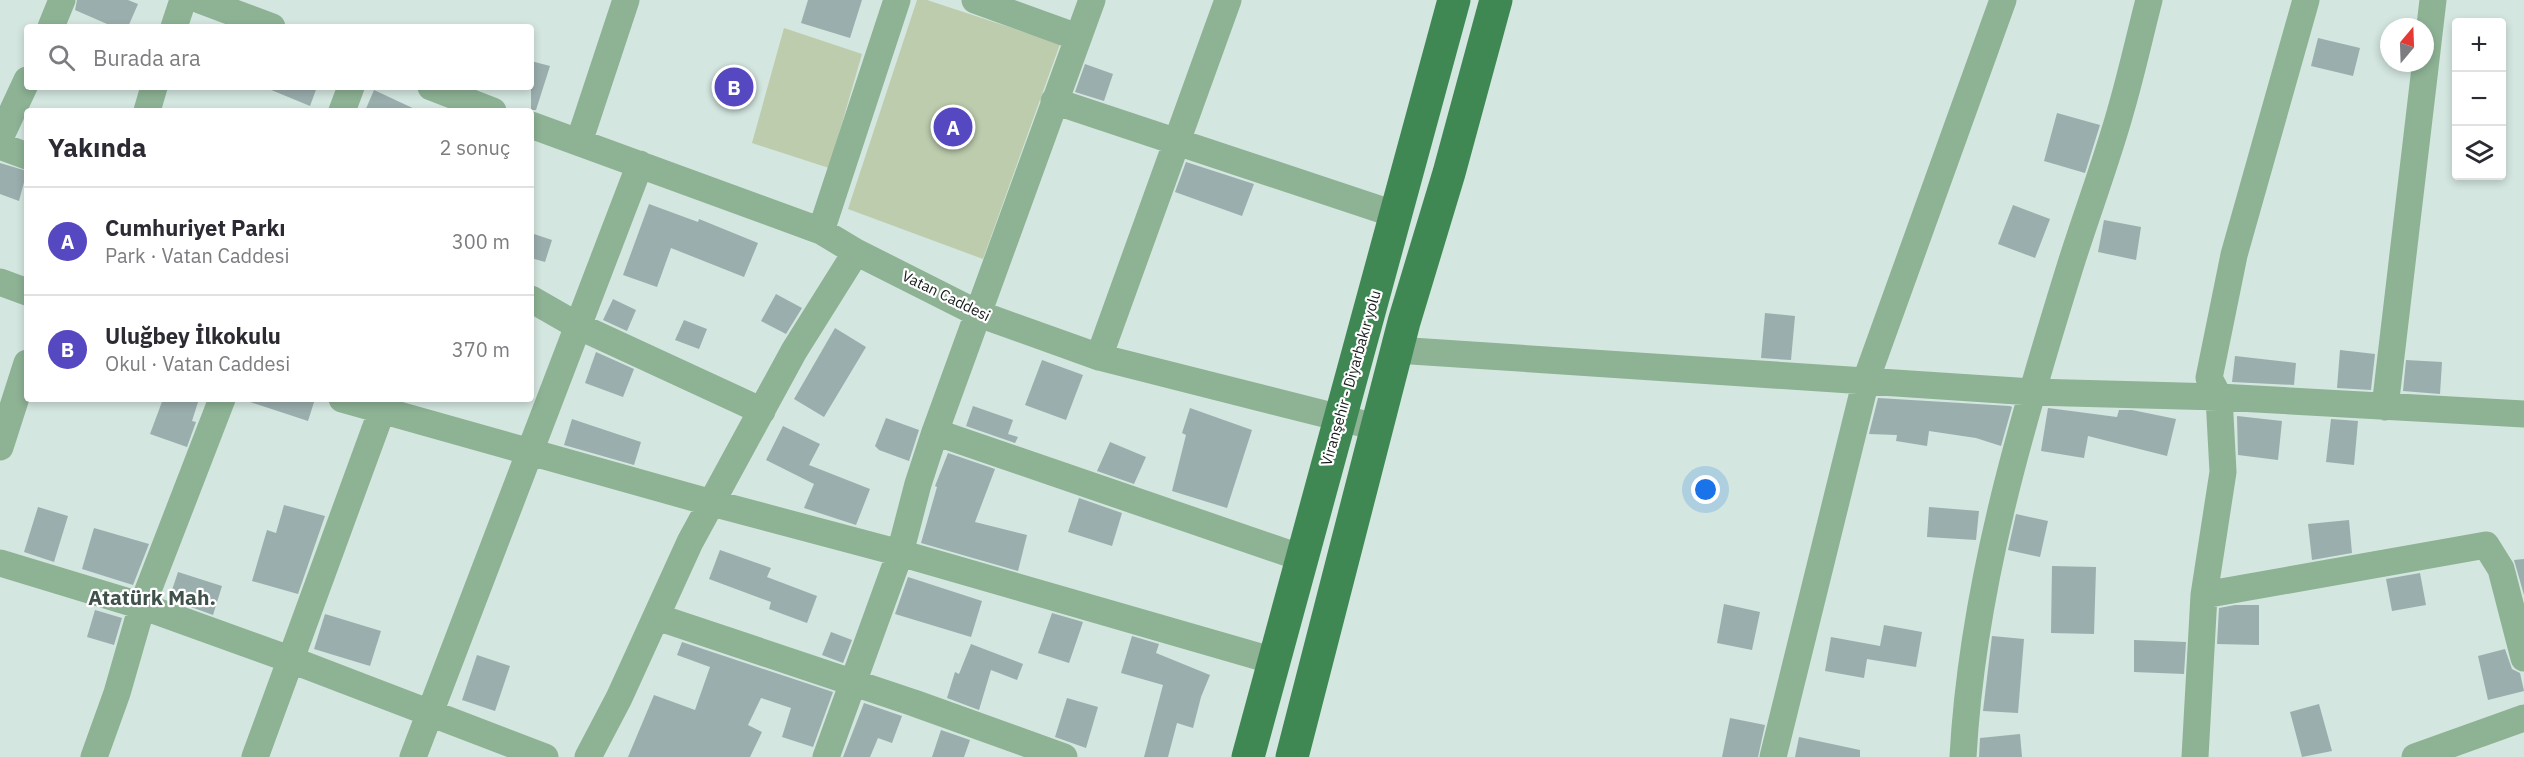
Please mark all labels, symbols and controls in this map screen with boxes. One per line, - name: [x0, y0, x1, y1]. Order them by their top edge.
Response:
- north arrow: [2380, 18, 2434, 72]
- map controls: [2452, 18, 2506, 180]
- button: +: [2452, 18, 2506, 72]
- search box: [24, 24, 534, 90]
- icon: search: [45, 41, 78, 74]
- text: Burada ara: [93, 43, 201, 72]
- pin: B: [714, 64, 754, 110]
- button: −: [2452, 72, 2506, 126]
- pin: A: [934, 104, 972, 150]
- button: layers: [2452, 126, 2506, 180]
- text: Yakında: [48, 130, 147, 164]
- text: 2 sonuç: [440, 134, 510, 161]
- text: Cumhuriyet Parkı: [105, 213, 286, 242]
- text: A: [61, 228, 74, 255]
- text: 300 m: [452, 228, 510, 255]
- text: Park · Vatan Caddesi: [105, 242, 290, 269]
- street label: Vatan Caddesi: [899, 266, 994, 325]
- street label: Viranşehir - Diyarbakır yolu: [1316, 288, 1385, 468]
- text: Uluğbey İlkokulu: [105, 321, 281, 350]
- text: B: [61, 336, 74, 363]
- text: 370 m: [452, 336, 510, 363]
- text: Okul · Vatan Caddesi: [105, 350, 290, 377]
- your location: [1691, 475, 1720, 504]
- district label: Atatürk Mah.: [88, 583, 216, 611]

